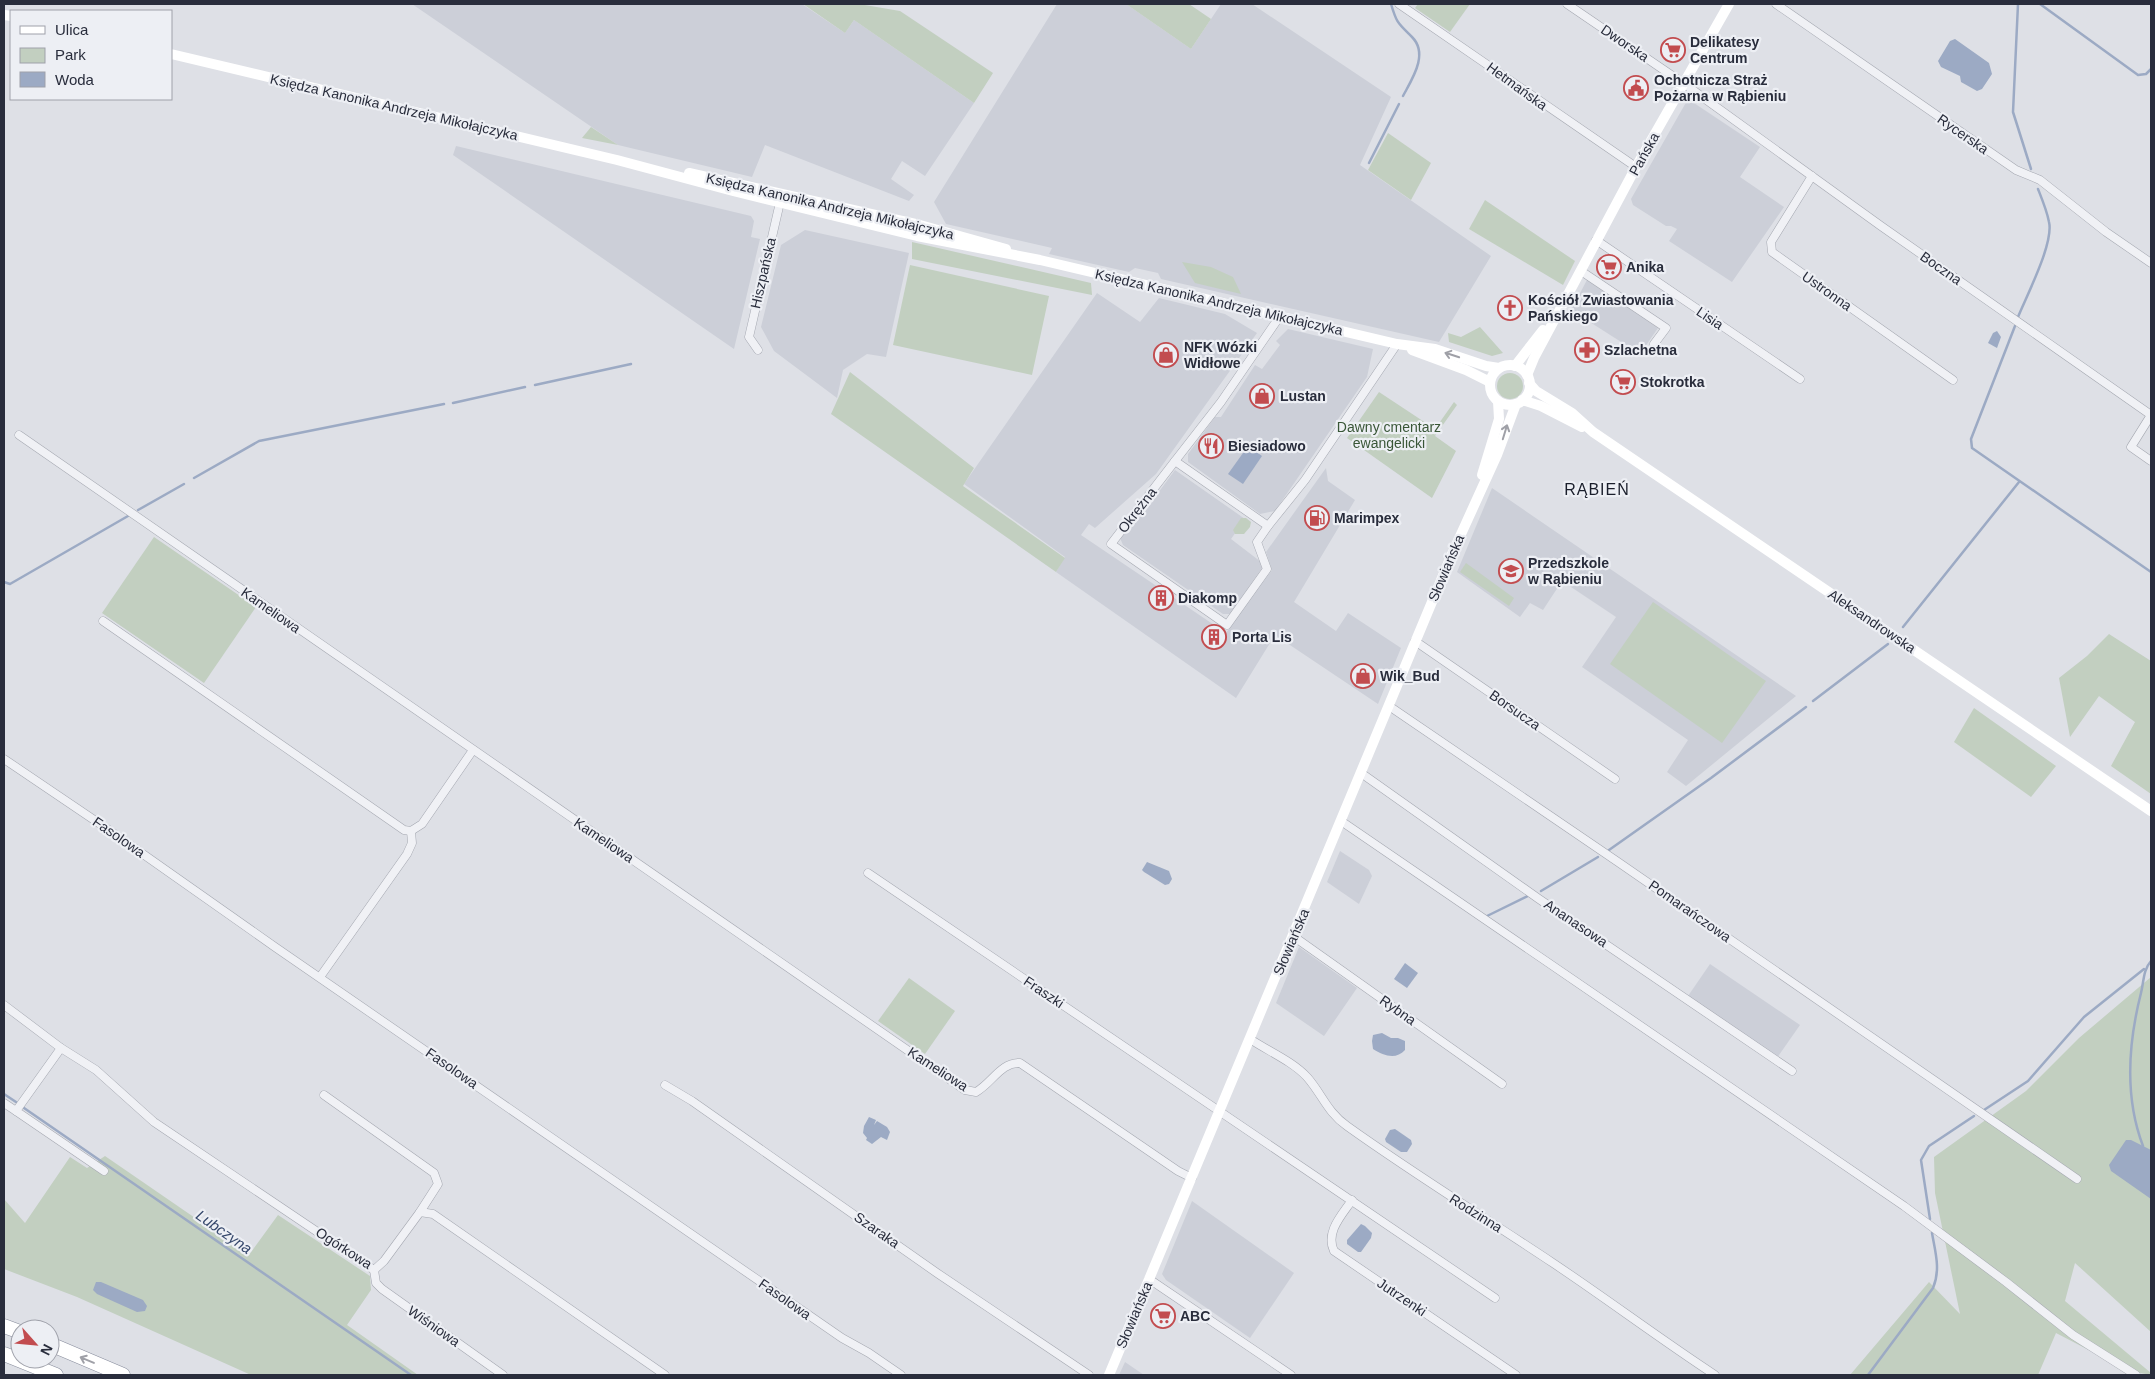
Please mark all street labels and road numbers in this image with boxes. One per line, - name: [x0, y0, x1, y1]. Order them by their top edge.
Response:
- street label: Dworska: [1598, 21, 1652, 65]
- street label: Hetmańska: [1484, 59, 1551, 113]
- street label: Księdza Kanonika Andrzeja Mikołajczyka: [269, 71, 520, 143]
- street label: Rycerska: [1935, 111, 1992, 157]
- street label: Pańska: [1626, 130, 1662, 178]
- street label: Księdza Kanonika Andrzeja Mikołajczyka: [705, 170, 956, 242]
- street label: Hiszpańska: [747, 236, 779, 310]
- street label: Boczna: [1917, 248, 1965, 288]
- street label: Księdza Kanonika Andrzeja Mikołajczyka: [1094, 266, 1345, 338]
- street label: Ustronna: [1799, 268, 1855, 314]
- street label: Lisia: [1694, 303, 1727, 333]
- street label: Okrężna: [1114, 484, 1160, 536]
- street label: Słowiańska: [1425, 532, 1467, 604]
- street label: Kameliowa: [238, 584, 304, 636]
- street label: Aleksandrowska: [1825, 586, 1919, 656]
- street label: Borsucza: [1487, 687, 1544, 733]
- street label: Fasolowa: [90, 813, 148, 861]
- street label: Kameliowa: [571, 814, 637, 866]
- street label: Pomarańczowa: [1646, 877, 1734, 945]
- street label: Ananasowa: [1541, 896, 1611, 950]
- street label: Słowiańska: [1270, 906, 1312, 978]
- street label: Fraszki: [1021, 973, 1067, 1011]
- street label: Rybna: [1377, 992, 1419, 1028]
- street label: Fasolowa: [423, 1044, 481, 1092]
- street label: Kameliowa: [905, 1044, 971, 1094]
- street label: Rodzinna: [1447, 1191, 1506, 1236]
- street label: Szaraka: [851, 1209, 903, 1251]
- street label: Ogórkowa: [313, 1224, 375, 1272]
- street label: Fasolowa: [756, 1275, 814, 1323]
- street label: Jutrzenki: [1374, 1275, 1430, 1319]
- street label: Słowiańska: [1113, 1279, 1155, 1351]
- street label: Wiśniowa: [405, 1302, 463, 1350]

